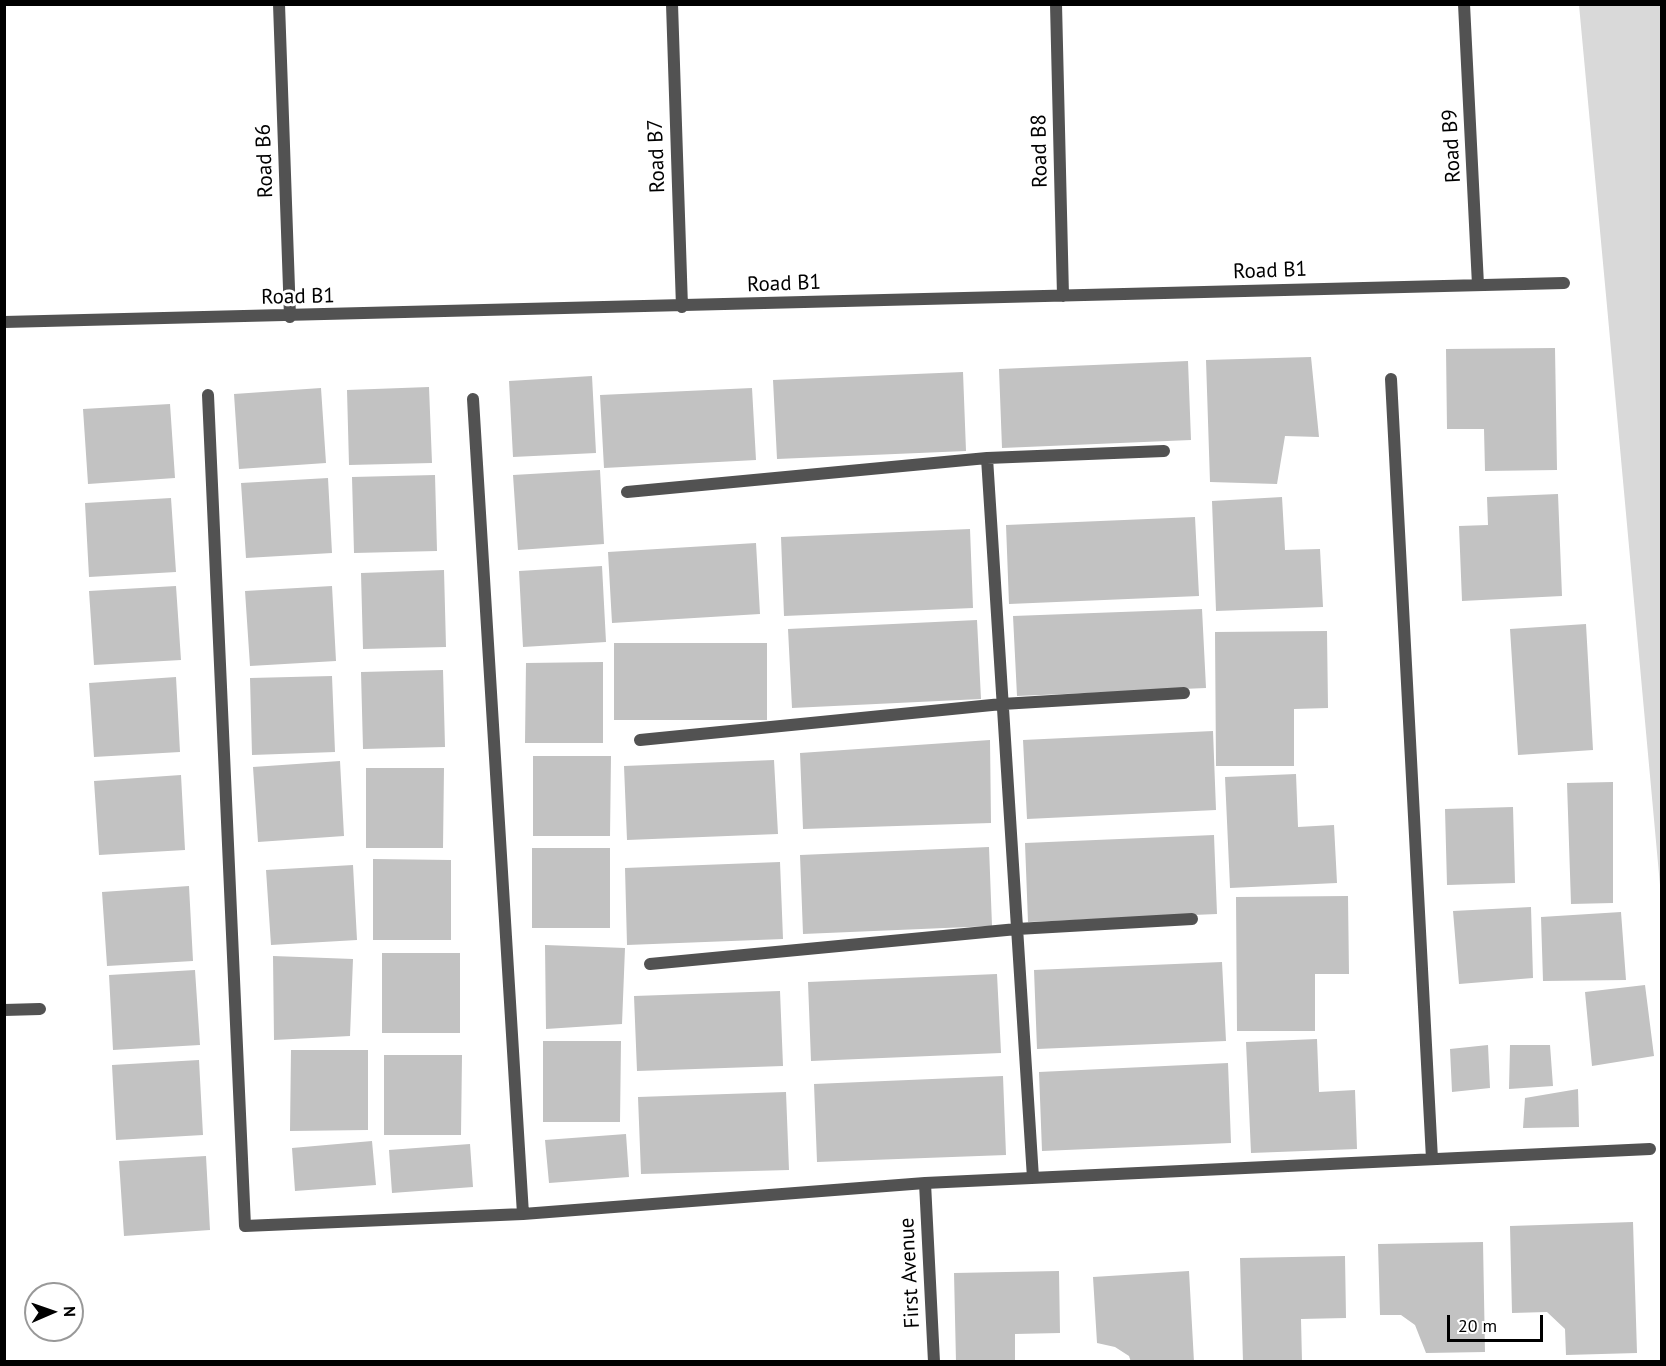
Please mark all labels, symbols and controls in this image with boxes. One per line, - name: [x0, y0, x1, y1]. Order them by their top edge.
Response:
- street label: Road B9: [1437, 109, 1467, 183]
- street label: Road B8: [1027, 114, 1053, 188]
- street label: Road B7: [643, 119, 671, 193]
- street label: Road B6: [251, 124, 279, 198]
- street label: Road B1: [1233, 257, 1307, 285]
- street label: Road B1: [747, 270, 821, 298]
- street label: Road B1: [261, 284, 335, 310]
- street label: First Avenue: [895, 1217, 925, 1329]
- north arrow: [24, 1282, 84, 1342]
- scale bar: [1450, 1303, 1546, 1341]
- text: N: [60, 1306, 80, 1317]
- text: 20 m: [1458, 1314, 1497, 1337]

